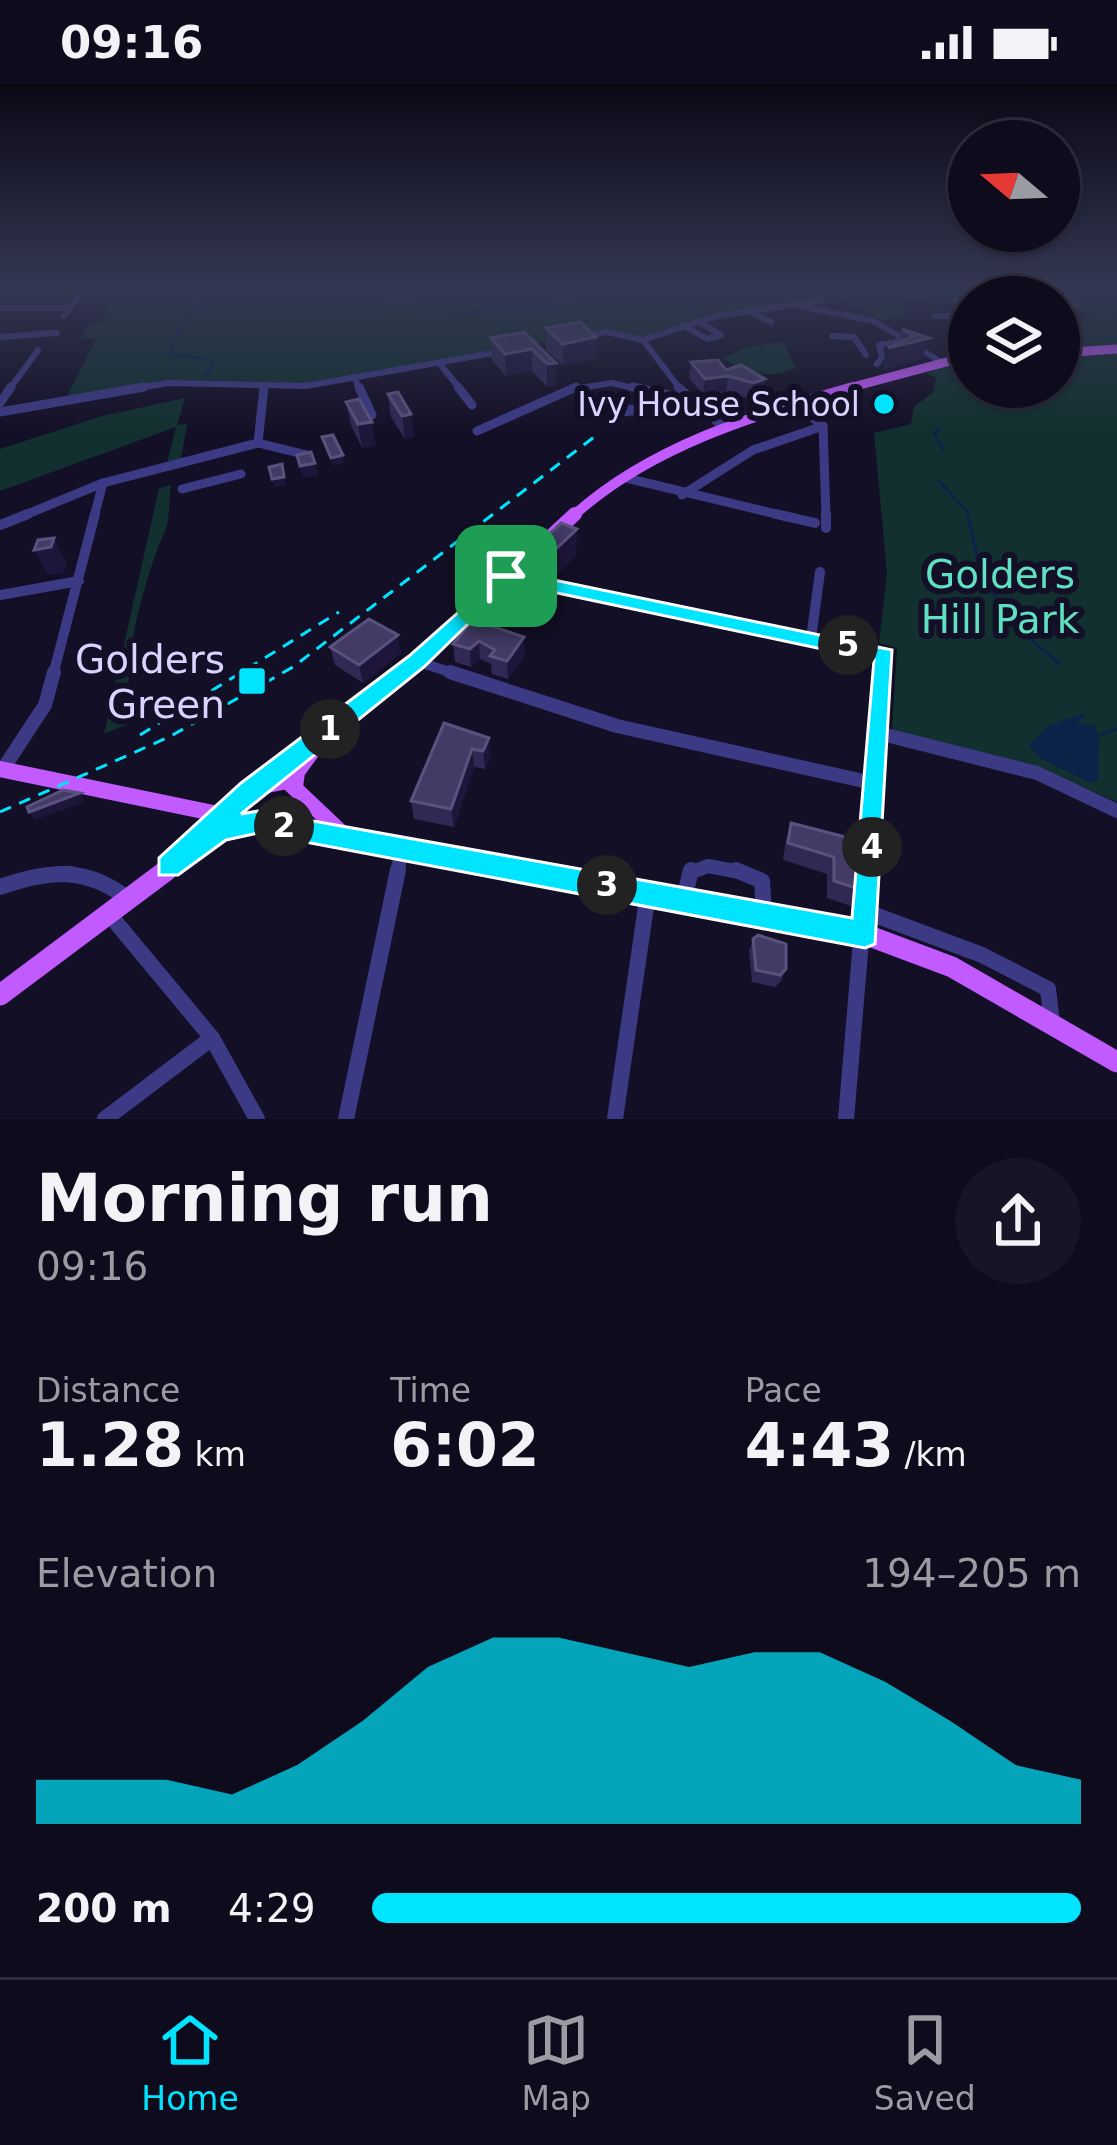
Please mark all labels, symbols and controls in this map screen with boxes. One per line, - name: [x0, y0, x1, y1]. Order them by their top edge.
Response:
- text: 09:16: [60, 16, 203, 69]
- north arrow: [948, 120, 1080, 252]
- map controls: [948, 120, 1080, 408]
- button: layers: [948, 276, 1080, 408]
- place label: Ivy House School: [577, 385, 860, 424]
- marker: Ivy House School: [871, 391, 897, 417]
- pin: [455, 525, 557, 627]
- icon: arrive: [473, 543, 539, 609]
- park label: Golders Hill Park: [921, 552, 1080, 642]
- pin: 5: [818, 615, 878, 675]
- text: 5: [837, 625, 859, 664]
- place label: Golders Green: [75, 637, 225, 727]
- marker: Golders Green: [236, 665, 268, 697]
- pin: 1: [300, 699, 360, 759]
- text: 1: [319, 709, 341, 748]
- pin: 2: [254, 796, 314, 856]
- text: 2: [273, 806, 295, 845]
- pin: 4: [842, 817, 902, 877]
- text: 4: [861, 827, 883, 866]
- pin: 3: [577, 855, 637, 915]
- text: 3: [596, 865, 618, 904]
- button: share: [955, 1158, 1081, 1284]
- text: Morning run: [36, 1160, 493, 1237]
- text: 09:16: [36, 1244, 148, 1289]
- text: Distance: [36, 1371, 180, 1410]
- text: Time: [390, 1371, 471, 1410]
- text: Pace: [745, 1371, 822, 1410]
- text: 1.28: [36, 1410, 184, 1480]
- text: 6:02: [390, 1410, 540, 1480]
- text: 4:43: [745, 1410, 894, 1480]
- text: km: [184, 1435, 246, 1474]
- text: /km: [894, 1435, 967, 1474]
- text: Elevation: [36, 1551, 217, 1596]
- text: 194–205 m: [862, 1551, 1081, 1596]
- text: 200 m: [36, 1886, 172, 1931]
- text: 4:29: [228, 1886, 316, 1931]
- tab: Home: [141, 2007, 239, 2118]
- tab: Map: [521, 2007, 591, 2118]
- tab: Saved: [874, 2007, 976, 2118]

